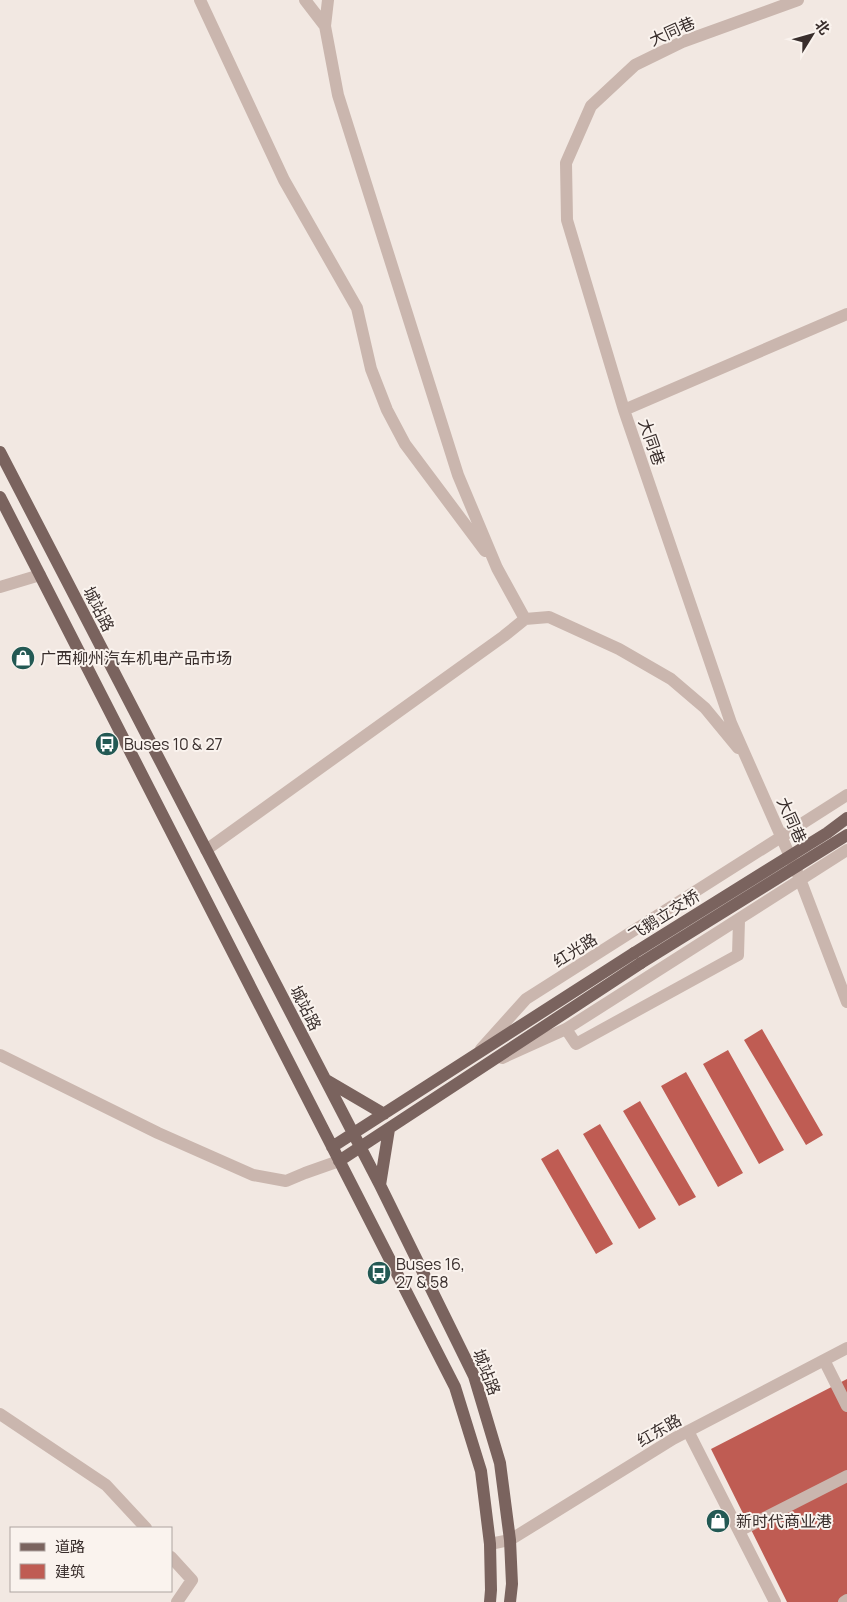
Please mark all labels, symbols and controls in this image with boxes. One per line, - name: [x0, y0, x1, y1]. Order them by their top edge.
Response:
- north arrow: [787, 10, 837, 60]
- street label: 大同巷: [646, 11, 698, 51]
- text: 北: [811, 16, 835, 38]
- street label: 大同巷: [634, 416, 670, 468]
- street label: 城站路: [78, 583, 120, 635]
- shop icon: 广西柳州汽车机电产品市场: [10, 645, 36, 671]
- place label: 广西柳州汽车机电产品市场: [40, 647, 232, 669]
- bus stop icon: Buses 10 & 27: [94, 731, 120, 757]
- place label: Buses 10 & 27: [124, 733, 223, 755]
- street label: 大同巷: [772, 794, 812, 846]
- street label: 飞鹅立交桥: [624, 884, 704, 946]
- street label: 红光路: [549, 928, 601, 972]
- street label: 城站路: [285, 982, 327, 1034]
- place label: Buses 16, 27 & 58: [396, 1253, 465, 1293]
- bus stop icon: Buses 16, 27 & 58: [366, 1260, 392, 1286]
- street label: 城站路: [468, 1346, 506, 1398]
- street label: 红东路: [633, 1408, 685, 1452]
- shop icon: 新时代商业港: [705, 1508, 731, 1534]
- place label: 新时代商业港: [736, 1510, 832, 1532]
- legend: [10, 1527, 172, 1592]
- text: 道路: [55, 1536, 85, 1557]
- text: 建筑: [55, 1561, 85, 1582]

